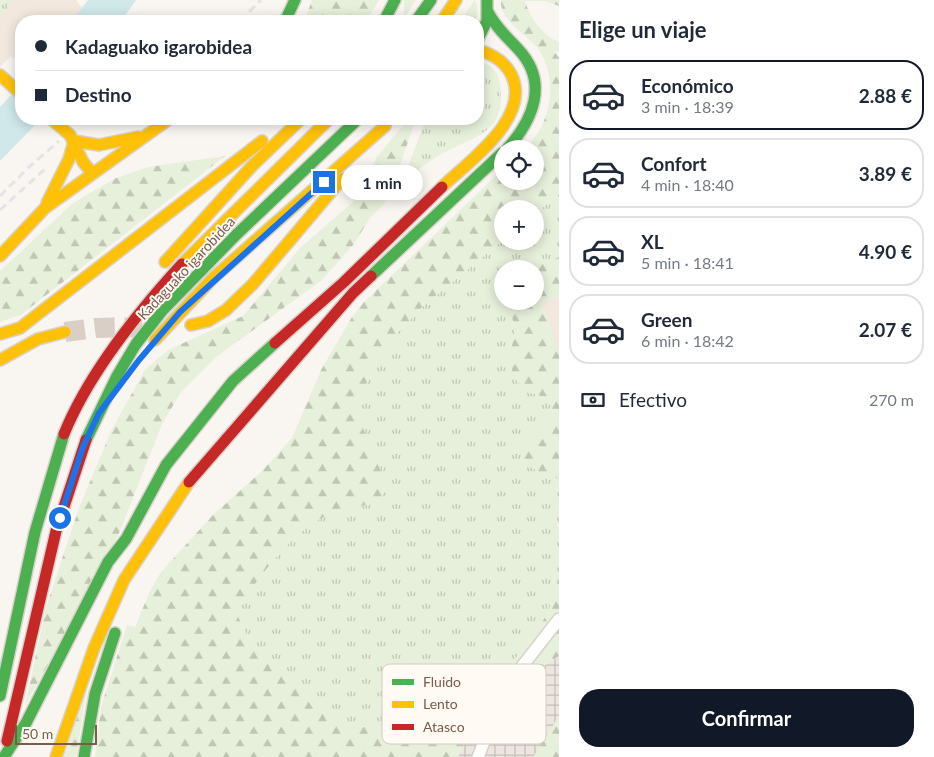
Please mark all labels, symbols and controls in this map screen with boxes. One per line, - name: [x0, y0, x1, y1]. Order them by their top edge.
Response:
- text: Elige un viaje: [579, 16, 707, 43]
- text: Kadaguako igarobidea: [65, 35, 252, 58]
- icon: car: [581, 73, 626, 118]
- text: Económico: [641, 74, 734, 97]
- text: Destino: [65, 83, 132, 106]
- text: 2.88 €: [859, 84, 912, 107]
- text: 3 min · 18:39: [641, 97, 734, 116]
- map controls: [494, 140, 544, 310]
- button: locate: [494, 140, 544, 190]
- icon: car: [581, 151, 626, 196]
- text: Confort: [641, 152, 706, 175]
- text: 3.89 €: [859, 162, 912, 185]
- callout: 1 min: [342, 164, 424, 200]
- route end: [313, 171, 335, 193]
- text: 1 min: [362, 173, 402, 192]
- text: 4 min · 18:40: [641, 175, 734, 194]
- button: +: [494, 200, 544, 250]
- street label: Kadaguako igarobidea: [134, 213, 238, 323]
- icon: car: [581, 229, 626, 274]
- text: XL: [641, 230, 664, 253]
- text: 4.90 €: [859, 240, 912, 263]
- text: 5 min · 18:41: [641, 253, 734, 272]
- button: −: [494, 260, 544, 310]
- icon: car: [581, 307, 626, 352]
- text: Green: [641, 308, 692, 331]
- text: 2.07 €: [859, 318, 912, 341]
- text: 6 min · 18:42: [641, 331, 734, 350]
- icon: cash: [579, 386, 607, 414]
- text: Efectivo: [619, 388, 687, 411]
- text: 270 m: [869, 390, 914, 409]
- route start: [49, 507, 71, 529]
- legend: [382, 664, 546, 744]
- text: Fluido: [423, 673, 461, 690]
- button: Confirmar: [579, 689, 914, 747]
- text: Lento: [423, 695, 458, 712]
- text: Atasco: [423, 718, 465, 735]
- scale bar: [15, 722, 98, 745]
- text: 50 m: [22, 725, 53, 742]

